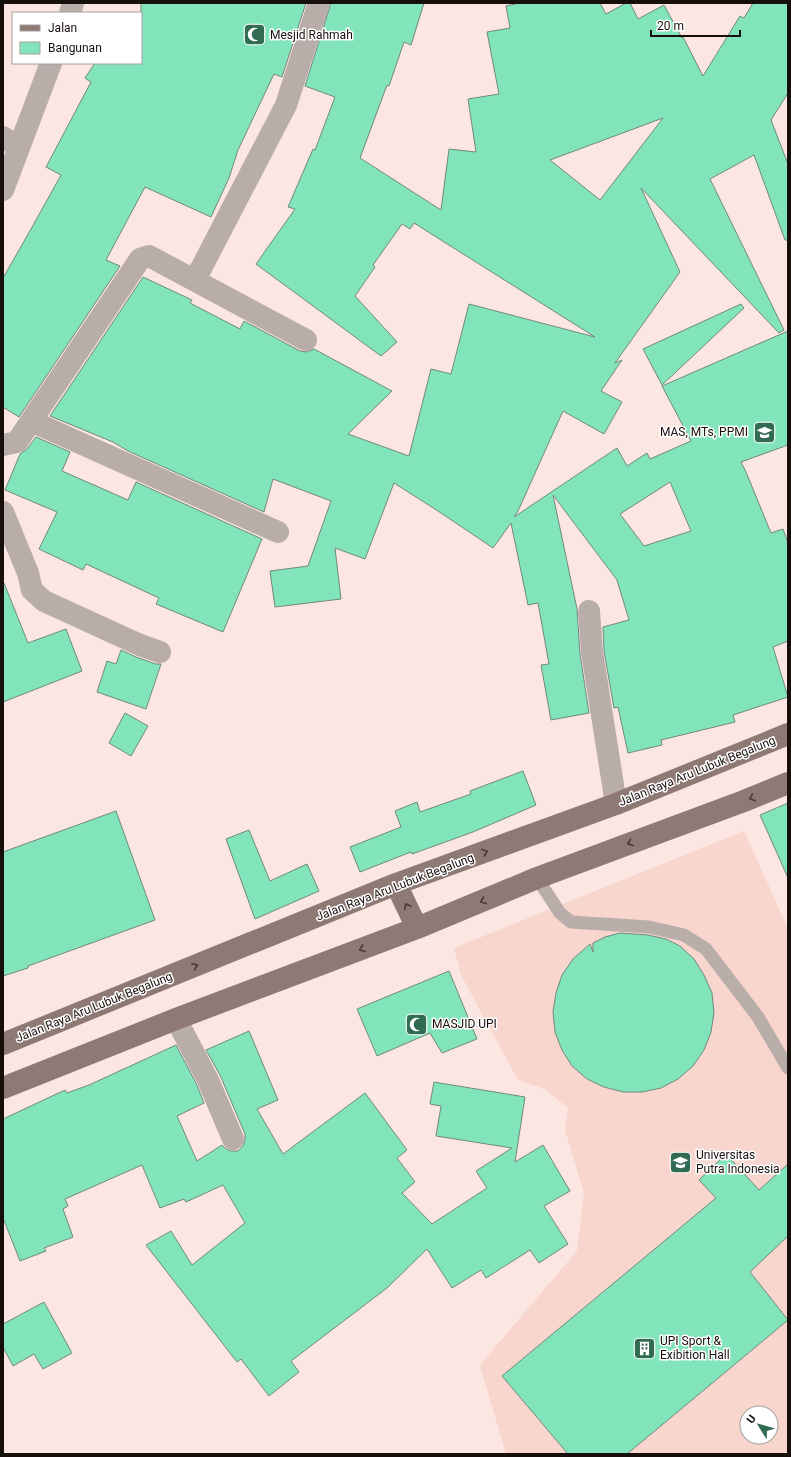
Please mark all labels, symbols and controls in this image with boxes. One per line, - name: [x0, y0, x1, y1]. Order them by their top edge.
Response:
- legend: [12, 12, 142, 64]
- scale bar: [651, 12, 740, 38]
- text: 20 m: [657, 19, 684, 33]
- text: Jalan: [48, 21, 77, 35]
- mosque icon: Mesjid Rahmah: [242, 22, 268, 48]
- place label: Mesjid Rahmah: [270, 28, 353, 42]
- text: Bangunan: [48, 41, 102, 55]
- school or university icon: MAS, MTs, PPMI: [751, 419, 777, 445]
- place label: MAS, MTs, PPMI: [660, 425, 748, 439]
- street label: Jalan Raya Aru Lubuk Begalung: [617, 733, 777, 809]
- one-way arrow: [749, 793, 756, 801]
- one-way arrow: [627, 839, 634, 847]
- one-way arrow: [481, 848, 488, 856]
- street label: Jalan Raya Aru Lubuk Begalung: [314, 850, 476, 924]
- one-way arrow: [479, 896, 486, 904]
- one-way arrow: [403, 903, 411, 910]
- one-way arrow: [359, 944, 366, 952]
- one-way arrow: [191, 963, 198, 971]
- street label: Jalan Raya Aru Lubuk Begalung: [14, 969, 174, 1045]
- mosque icon: MASJID UPI: [404, 1011, 430, 1037]
- place label: MASJID UPI: [432, 1017, 497, 1031]
- place label: Universitas Putra Indonesia: [696, 1148, 780, 1176]
- school or university icon: Universitas Putra Indonesia: [668, 1149, 694, 1175]
- place label: UPI Sport & Exibition Hall: [660, 1334, 730, 1362]
- building icon: UPI Sport & Exibition Hall: [632, 1335, 658, 1361]
- north arrow: [739, 1405, 779, 1445]
- text: U: [744, 1412, 759, 1426]

